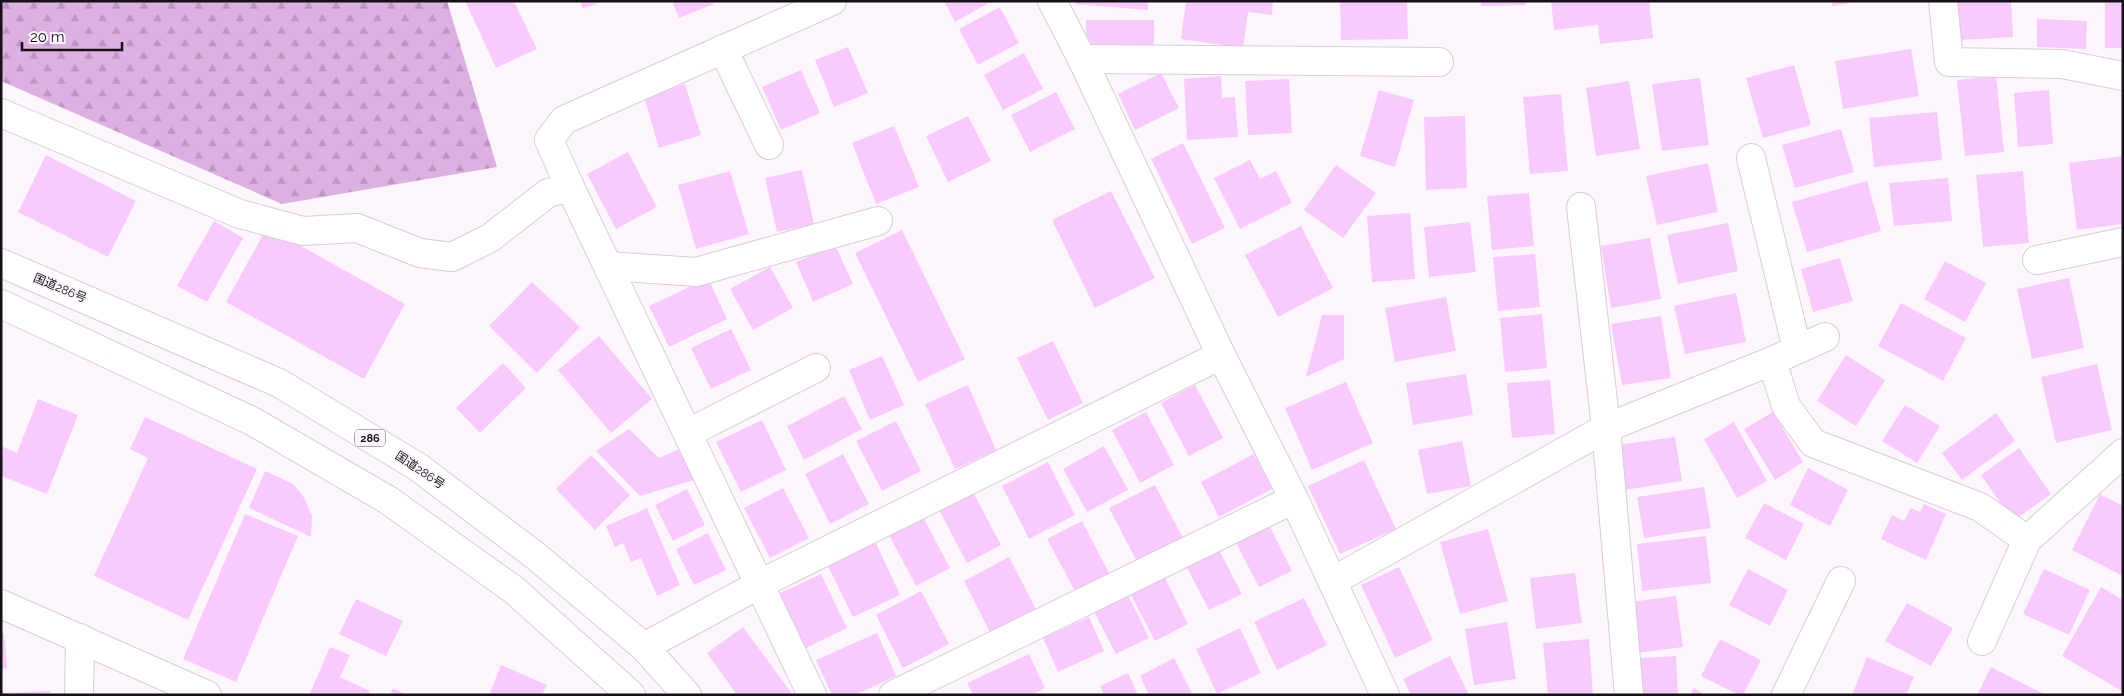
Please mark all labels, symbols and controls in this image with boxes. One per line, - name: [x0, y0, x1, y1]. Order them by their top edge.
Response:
- scale bar: [22, 20, 122, 52]
- text: 20 m: [30, 28, 65, 46]
- street label: 国道286号: [31, 270, 89, 306]
- road number: 286: [355, 429, 385, 446]
- street label: 国道286号: [393, 448, 447, 492]

